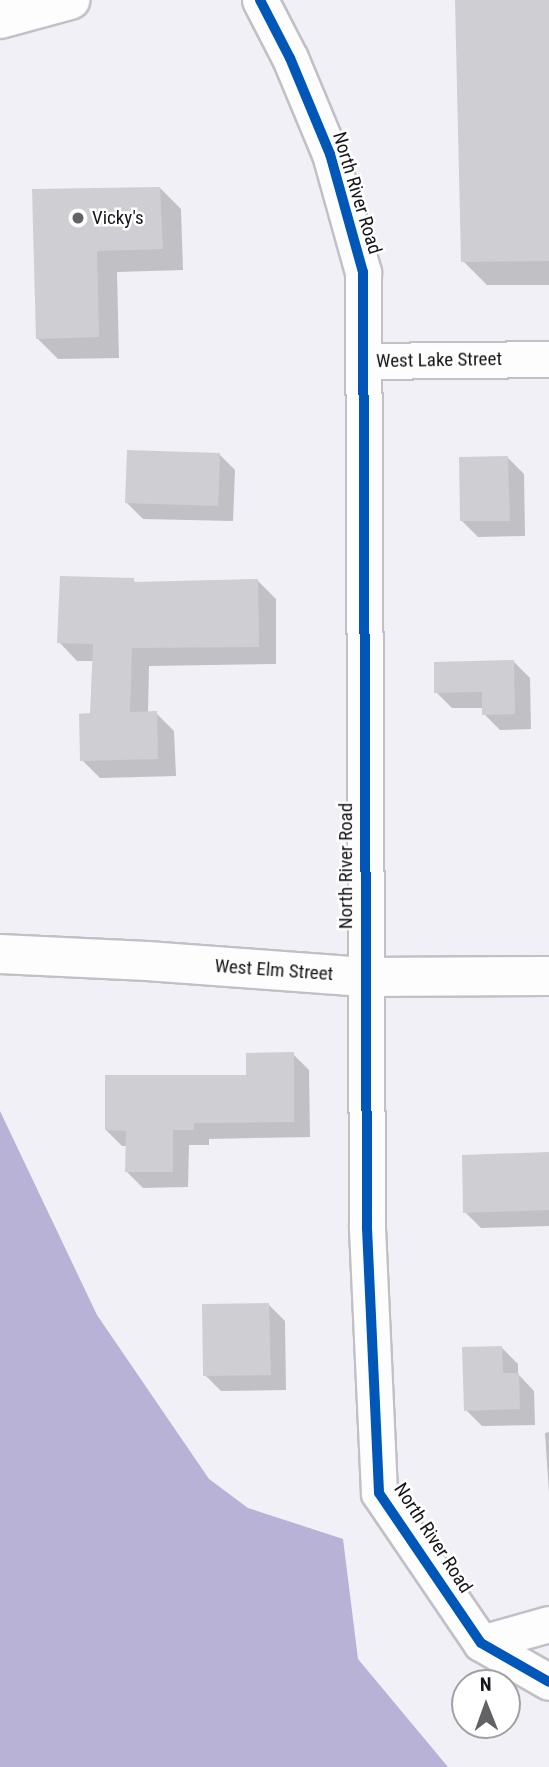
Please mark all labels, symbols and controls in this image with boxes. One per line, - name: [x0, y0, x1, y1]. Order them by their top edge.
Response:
- street label: North River Road: [328, 129, 386, 257]
- place label: Vicky's: [92, 207, 144, 229]
- marker: Vicky's: [70, 210, 86, 226]
- street label: West Lake Street: [376, 348, 502, 372]
- street label: North River Road: [335, 803, 357, 929]
- street label: West Elm Street: [214, 954, 334, 986]
- street label: North River Road: [389, 1479, 477, 1597]
- north arrow: [451, 1669, 521, 1739]
- text: N: [480, 1673, 492, 1696]

